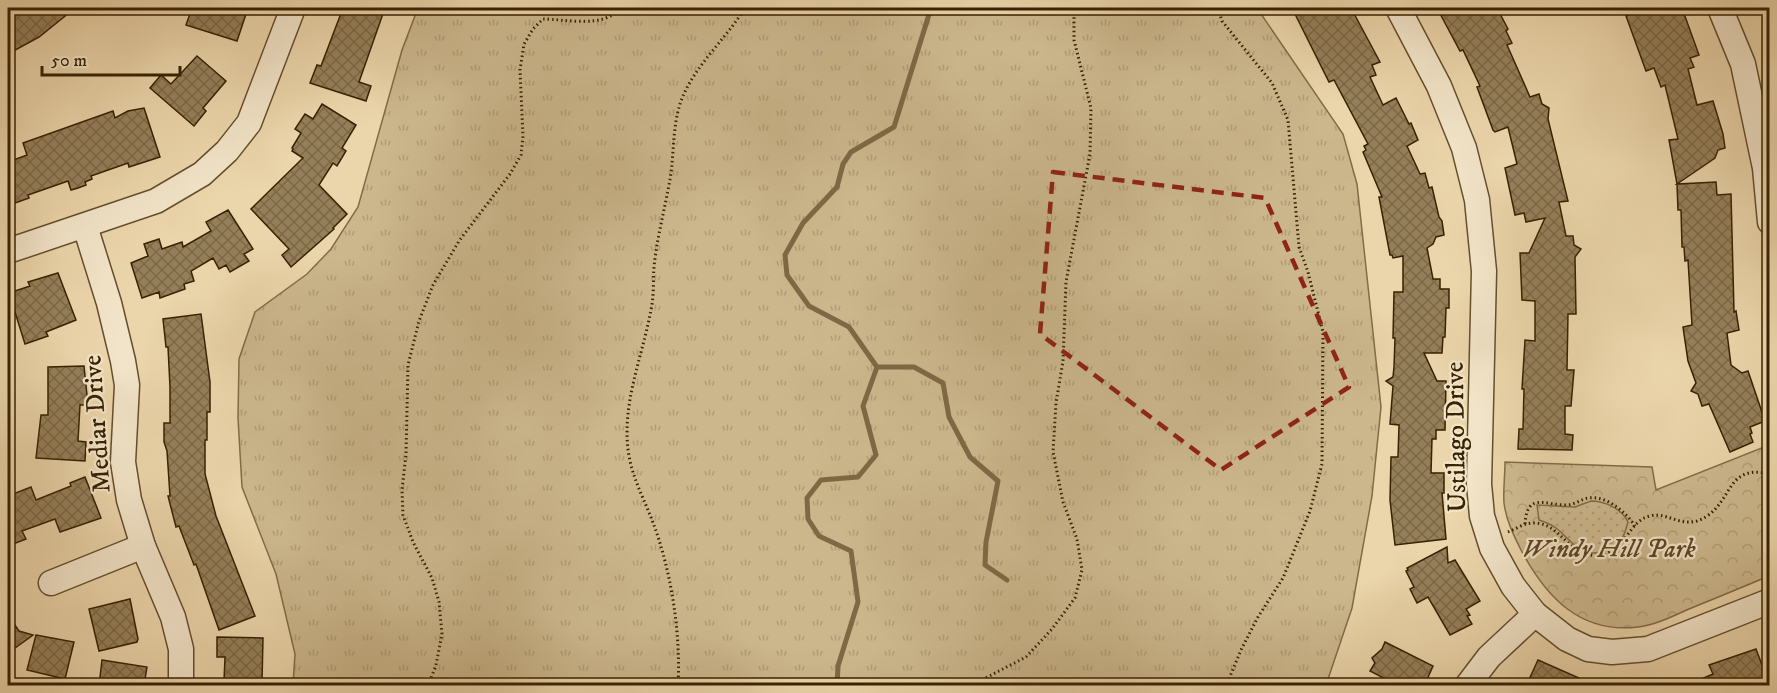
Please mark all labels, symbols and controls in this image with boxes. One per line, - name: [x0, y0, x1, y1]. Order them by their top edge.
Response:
- scale bar: [42, 39, 180, 77]
- text: 50 m: [51, 50, 87, 72]
- street label: Mediar Drive: [76, 354, 119, 494]
- street label: Ustilago Drive: [1439, 361, 1474, 513]
- park label: Windy Hill Park: [1522, 533, 1696, 566]

